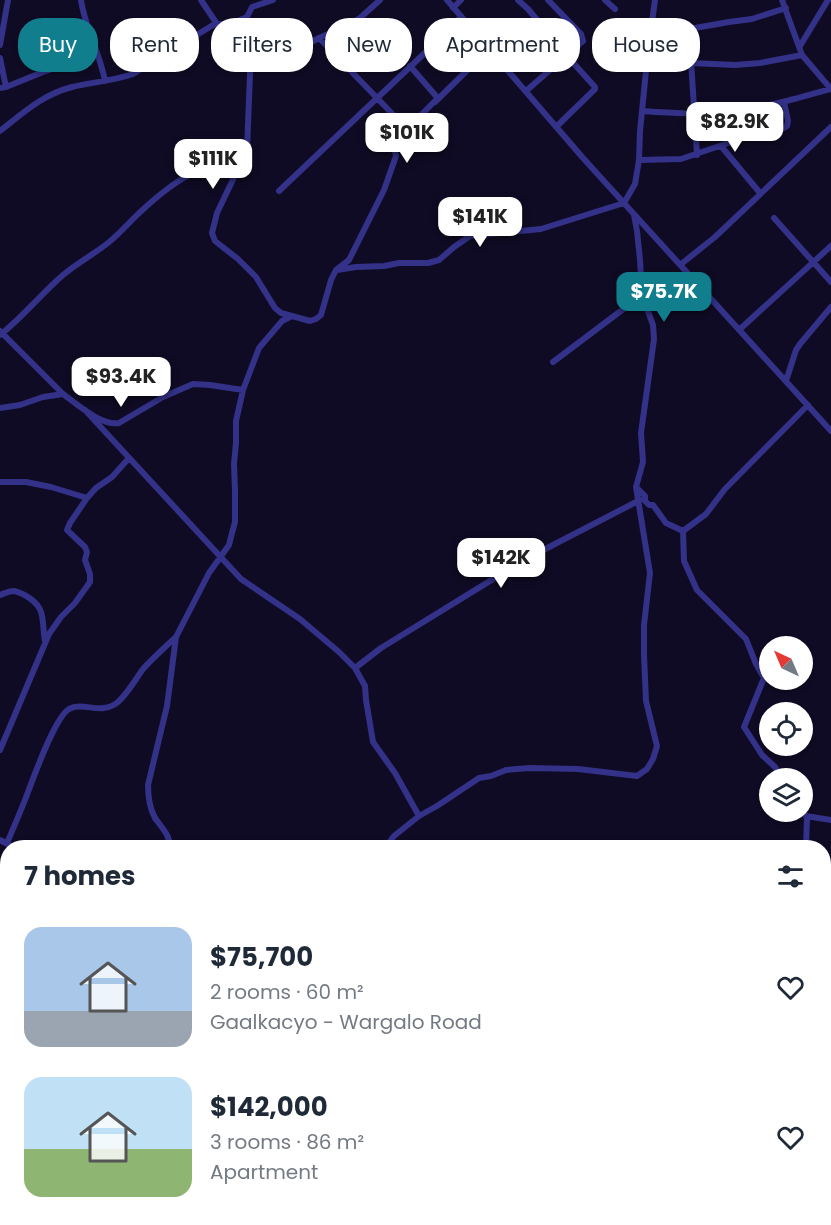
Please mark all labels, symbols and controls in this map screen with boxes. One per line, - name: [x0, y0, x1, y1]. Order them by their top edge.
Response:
- chip: Buy: [18, 18, 98, 72]
- chip: Rent: [110, 18, 199, 72]
- chip: Filters: [211, 18, 313, 72]
- chip: New: [325, 18, 412, 72]
- chip: Apartment: [424, 18, 580, 72]
- chip: House: [592, 18, 700, 72]
- pin: $82.9K: [686, 102, 784, 153]
- text: $82.9K: [700, 107, 770, 135]
- pin: $101K: [365, 113, 449, 164]
- text: $101K: [379, 118, 435, 146]
- pin: $111K: [171, 139, 255, 190]
- text: $111K: [188, 144, 238, 172]
- pin: $141K: [438, 197, 522, 248]
- text: $141K: [452, 202, 508, 230]
- pin: $75.7K: [615, 272, 713, 323]
- text: $75.7K: [630, 277, 698, 305]
- pin: $93.4K: [72, 357, 170, 408]
- text: $93.4K: [86, 362, 156, 390]
- pin: $142K: [459, 538, 543, 589]
- text: $142K: [471, 543, 531, 571]
- north arrow: [759, 636, 813, 690]
- map controls: [759, 636, 813, 822]
- button: locate: [759, 702, 813, 756]
- button: layers: [759, 768, 813, 822]
- text: 7 homes: [24, 858, 136, 894]
- icon: filters: [774, 860, 807, 893]
- text: $75,700: [210, 939, 313, 975]
- icon: home: [72, 951, 144, 1023]
- icon: heart: [774, 971, 807, 1004]
- text: 2 rooms · 60 m²: [210, 978, 364, 1006]
- text: Gaalkacyo - Wargalo Road: [210, 1008, 482, 1036]
- text: $142,000: [210, 1089, 328, 1125]
- icon: home: [72, 1101, 144, 1173]
- icon: heart: [774, 1121, 807, 1154]
- text: 3 rooms · 86 m²: [210, 1128, 364, 1156]
- text: Apartment: [210, 1158, 318, 1186]

